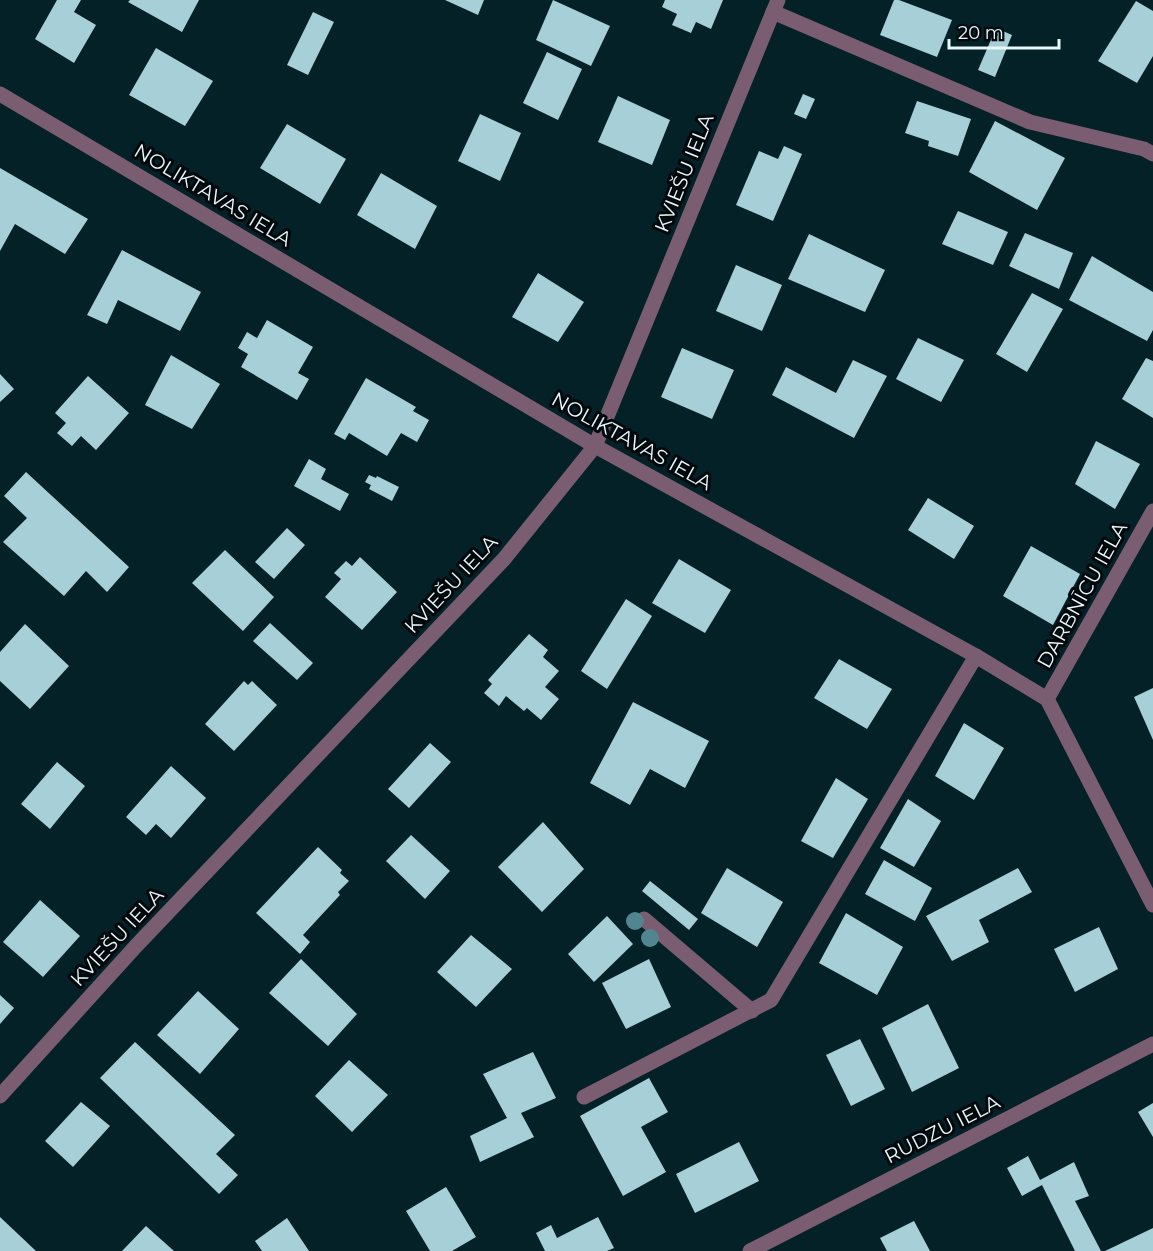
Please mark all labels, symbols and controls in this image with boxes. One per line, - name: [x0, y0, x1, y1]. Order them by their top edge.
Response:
- scale bar: [949, 12, 1058, 50]
- text: 20 m: [958, 22, 1004, 44]
- street label: KVIEŠU IELA: [649, 110, 719, 236]
- street label: NOLIKTAVAS IELA: [130, 138, 297, 252]
- street label: NOLIKTAVAS IELA: [548, 387, 717, 495]
- street label: DARBNĪCU IELA: [1032, 517, 1132, 672]
- street label: KVIEŠU IELA: [399, 529, 503, 638]
- street label: KVIEŠU IELA: [65, 882, 169, 991]
- street label: RUDZU IELA: [880, 1089, 1004, 1168]

